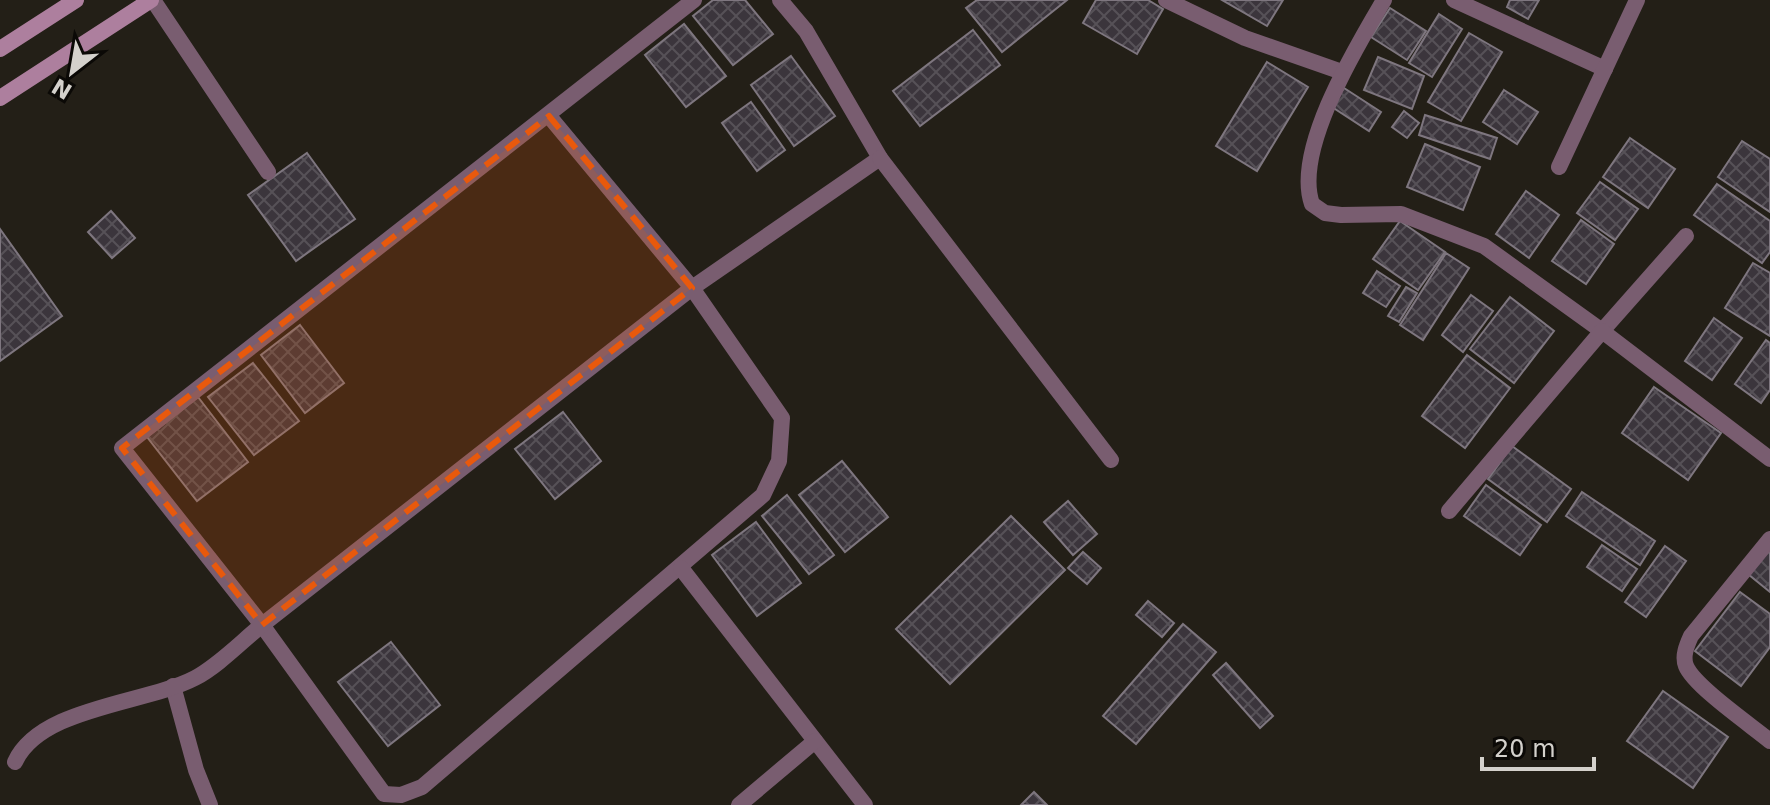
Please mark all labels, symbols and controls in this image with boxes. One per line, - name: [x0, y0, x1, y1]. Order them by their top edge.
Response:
- north arrow: [32, 32, 112, 112]
- text: N: [48, 73, 76, 104]
- scale bar: [1482, 721, 1594, 771]
- text: 20 m: [1494, 735, 1556, 763]

